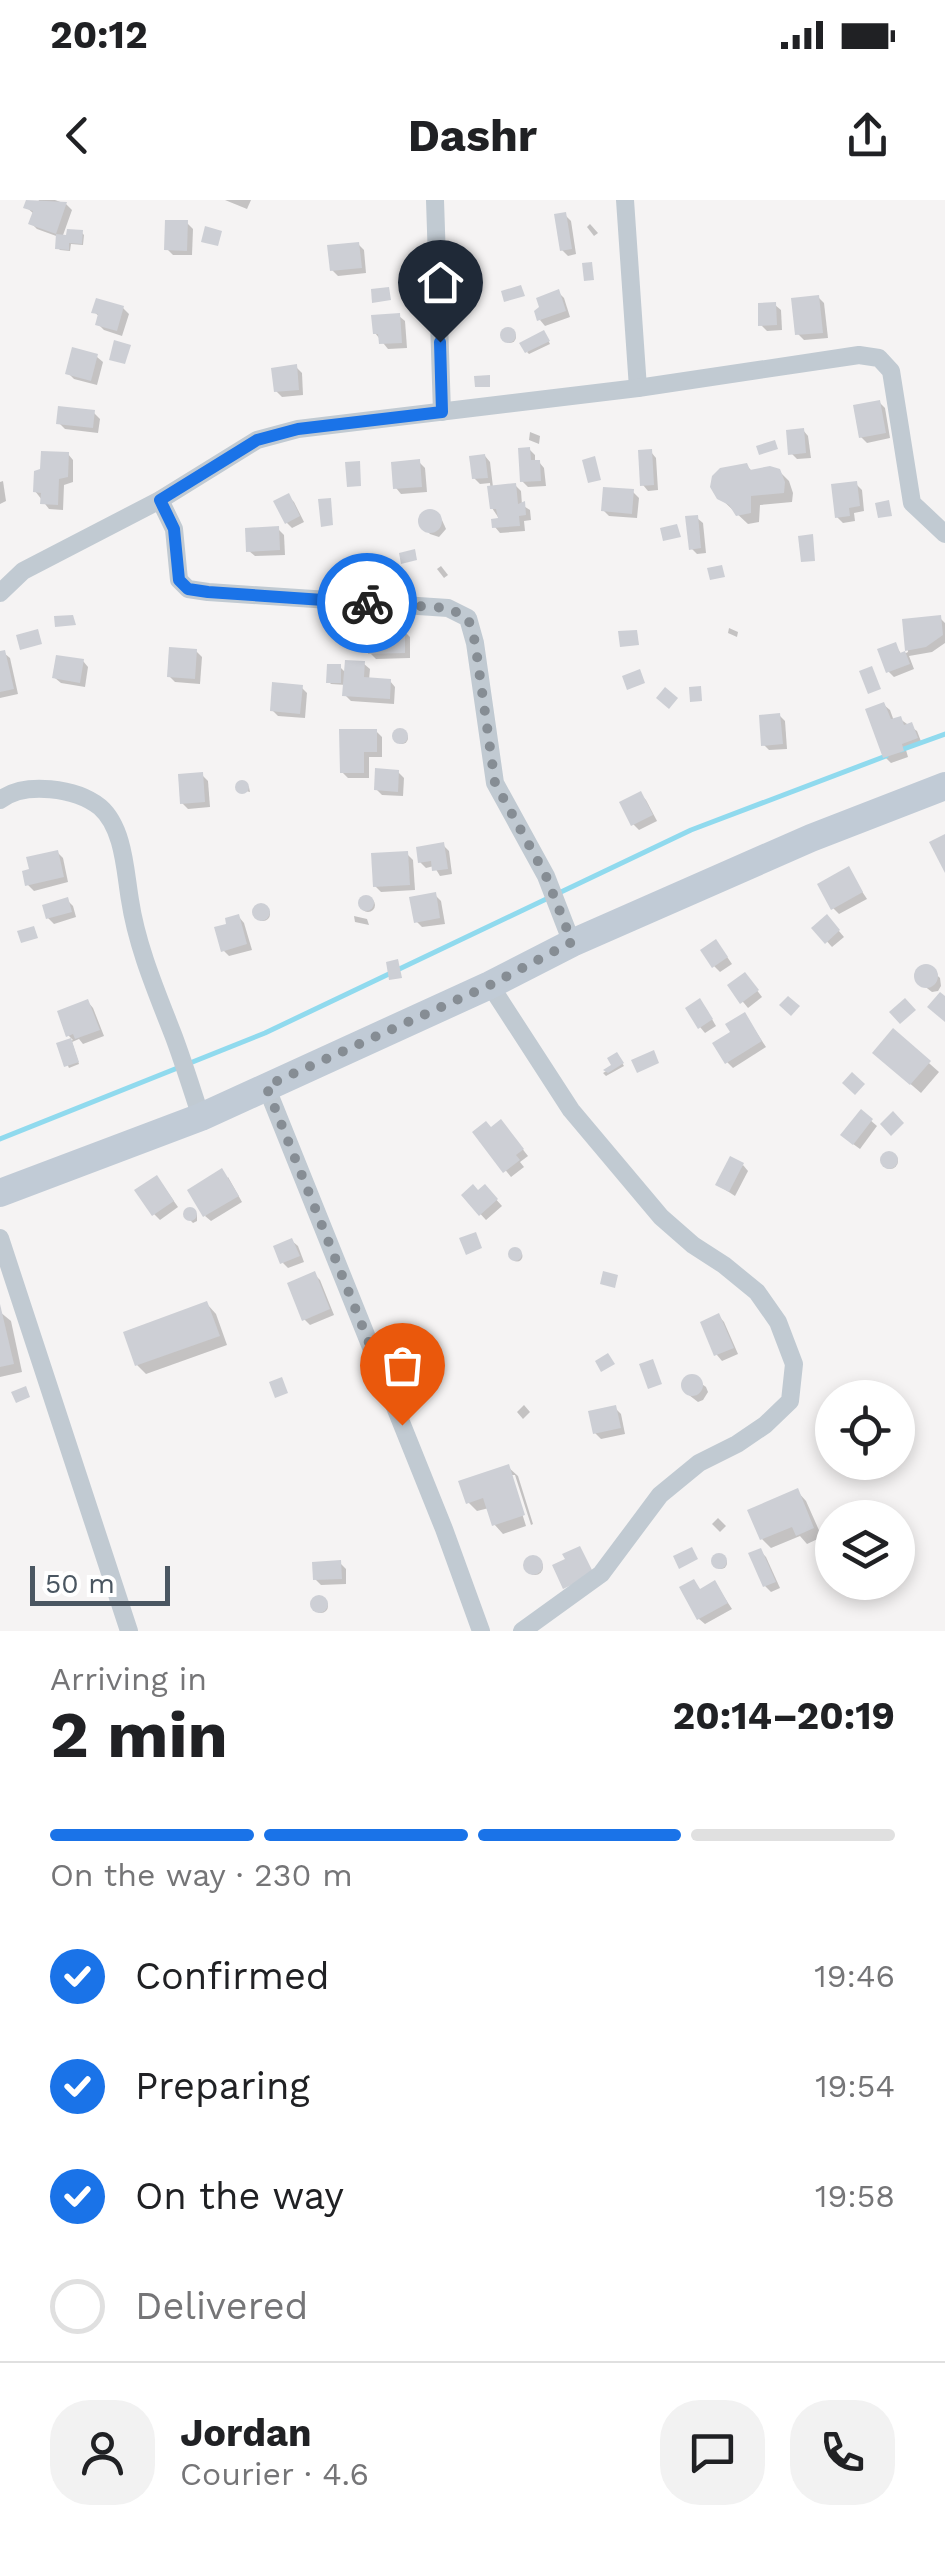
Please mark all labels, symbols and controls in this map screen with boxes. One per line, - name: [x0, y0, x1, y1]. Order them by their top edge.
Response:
- text: 20:12: [50, 13, 148, 57]
- icon: back: [50, 108, 105, 163]
- icon: share: [840, 108, 895, 163]
- text: Dashr: [408, 109, 537, 162]
- pin: [398, 240, 483, 343]
- icon: home: [413, 255, 468, 310]
- courier: [317, 553, 417, 653]
- icon: bike: [340, 576, 395, 631]
- pin: [360, 1323, 445, 1426]
- icon: bag: [375, 1338, 430, 1393]
- map controls: [815, 1380, 915, 1600]
- button: locate: [815, 1380, 915, 1480]
- button: layers: [815, 1500, 915, 1600]
- scale bar: [30, 1561, 170, 1606]
- text: 50 m: [45, 1567, 115, 1600]
- text: Arriving in: [50, 1660, 207, 1698]
- text: 20:14–20:19: [673, 1694, 895, 1738]
- text: 2 min: [50, 1697, 228, 1773]
- text: On the way · 230 m: [50, 1856, 353, 1894]
- icon: check: [50, 1949, 105, 2004]
- text: Confirmed: [135, 1954, 330, 1998]
- text: 19:46: [814, 1957, 895, 1995]
- icon: check: [50, 2059, 105, 2114]
- text: Preparing: [135, 2064, 310, 2108]
- text: 19:54: [815, 2067, 895, 2105]
- icon: check: [50, 2169, 105, 2224]
- text: On the way: [135, 2174, 344, 2218]
- text: 19:58: [815, 2177, 895, 2215]
- text: Delivered: [135, 2284, 308, 2328]
- button: person: [50, 2400, 155, 2505]
- button: chat: [660, 2400, 765, 2505]
- button: phone: [790, 2400, 895, 2505]
- text: Jordan: [180, 2411, 312, 2455]
- text: Courier · 4.6: [180, 2455, 369, 2493]

